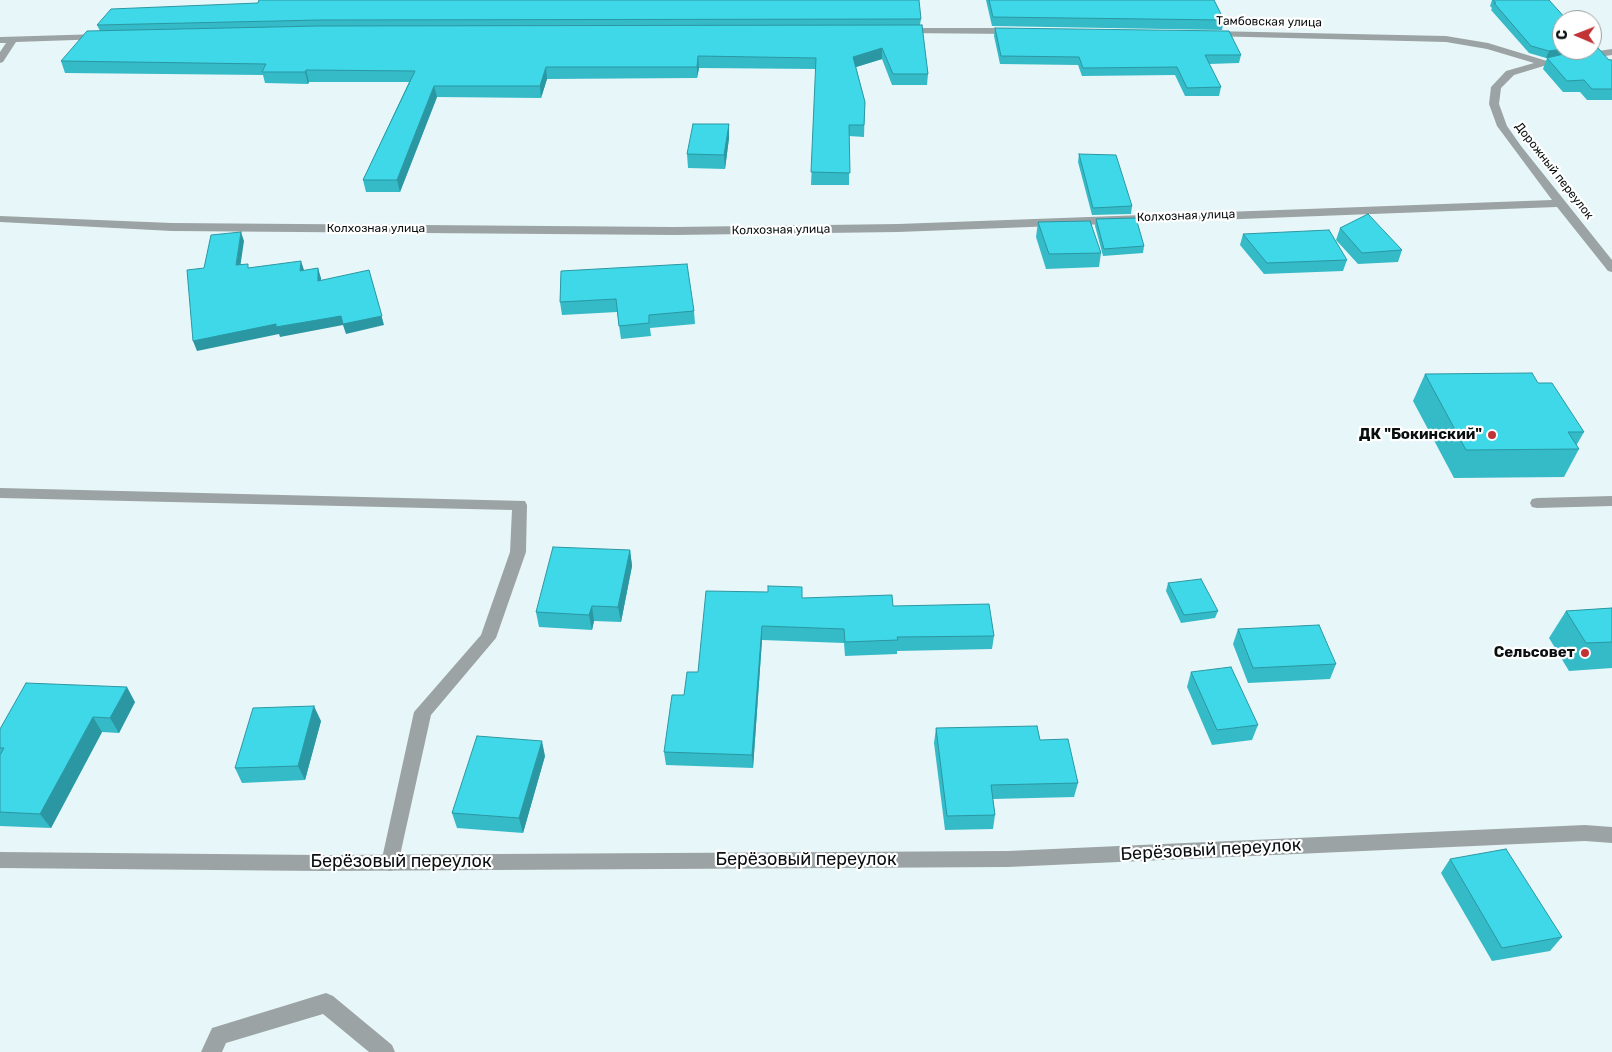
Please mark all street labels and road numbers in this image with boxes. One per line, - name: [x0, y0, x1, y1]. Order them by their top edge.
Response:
- street label: Тамбовская улица: [1216, 14, 1322, 30]
- street label: Дорожный переулок: [1512, 120, 1596, 222]
- street label: Колхозная улица: [1137, 207, 1235, 225]
- street label: Колхозная улица: [327, 222, 425, 236]
- street label: Колхозная улица: [732, 222, 830, 238]
- street label: Берёзовый переулок: [1120, 834, 1302, 866]
- street label: Берёзовый переулок: [715, 849, 897, 871]
- street label: Берёзовый переулок: [310, 851, 492, 873]

